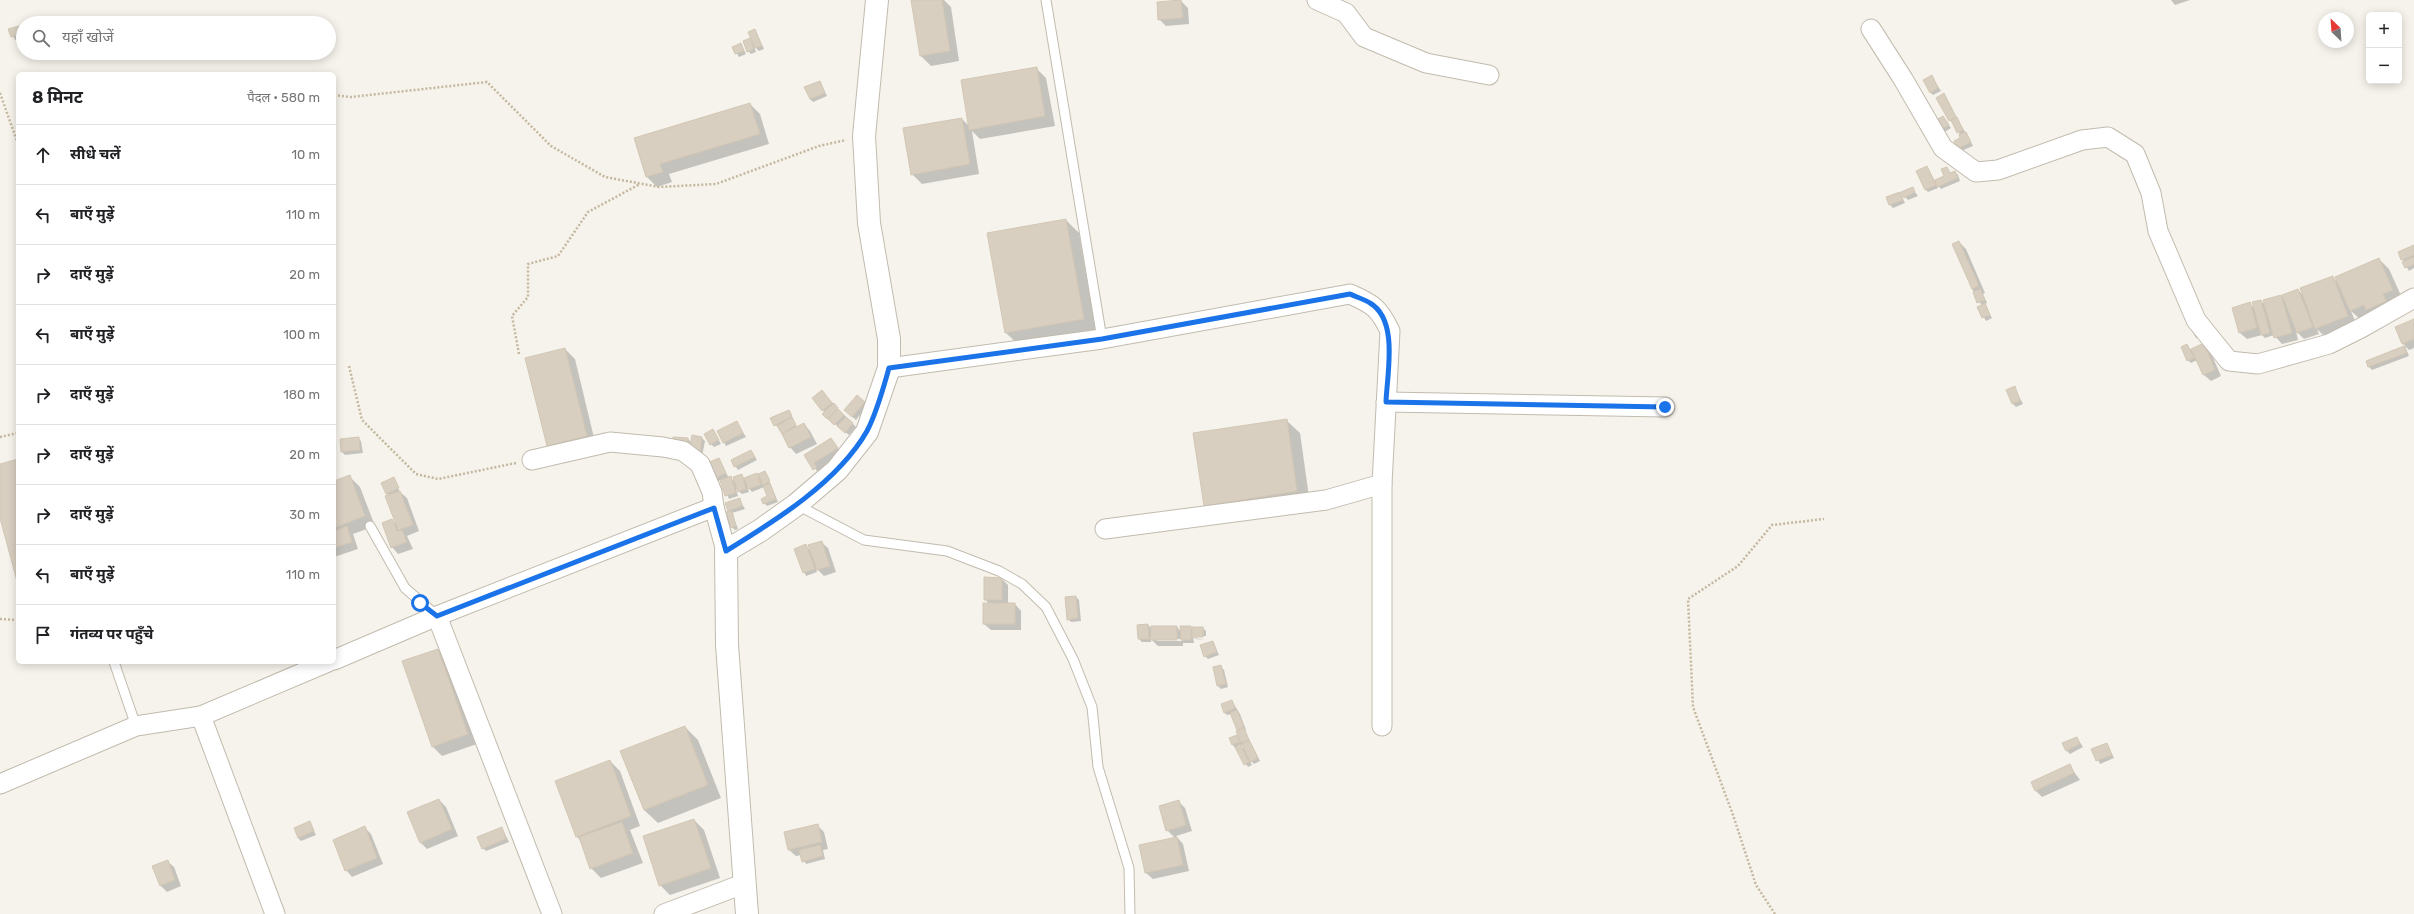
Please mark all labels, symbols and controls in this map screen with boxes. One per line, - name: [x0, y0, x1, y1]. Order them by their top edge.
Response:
- north arrow: [2318, 12, 2354, 48]
- map controls: [2366, 12, 2402, 84]
- button: +: [2366, 12, 2402, 48]
- search box: [16, 16, 336, 60]
- icon: search: [30, 27, 52, 49]
- text: यहाँ खोजें: [62, 28, 114, 46]
- button: −: [2366, 48, 2402, 84]
- text: 8 मिनट: [32, 87, 83, 107]
- text: पैदल · 580 m: [247, 90, 320, 105]
- icon: ahead: [32, 144, 54, 166]
- text: सीधे चलें: [70, 145, 120, 163]
- text: 10 m: [291, 147, 320, 162]
- icon: left: [32, 204, 54, 226]
- text: बाएँ मुड़ें: [70, 205, 114, 223]
- text: 110 m: [286, 207, 320, 222]
- icon: right: [32, 264, 54, 286]
- text: दाएँ मुड़ें: [70, 265, 113, 283]
- text: 20 m: [289, 267, 320, 282]
- icon: left: [32, 324, 54, 346]
- text: बाएँ मुड़ें: [70, 325, 114, 343]
- text: 100 m: [283, 327, 320, 342]
- icon: right: [32, 384, 54, 406]
- text: दाएँ मुड़ें: [70, 385, 113, 403]
- text: 180 m: [283, 387, 320, 402]
- route end: [1656, 398, 1674, 416]
- icon: right: [32, 444, 54, 466]
- text: दाएँ मुड़ें: [70, 445, 113, 463]
- text: 20 m: [289, 447, 320, 462]
- icon: right: [32, 504, 54, 526]
- text: दाएँ मुड़ें: [70, 505, 113, 523]
- text: 30 m: [289, 507, 320, 522]
- icon: left: [32, 564, 54, 586]
- text: बाएँ मुड़ें: [70, 565, 114, 583]
- text: 110 m: [286, 567, 320, 582]
- route start: [411, 594, 429, 612]
- icon: arrive: [32, 624, 54, 646]
- text: गंतव्य पर पहुँचे: [70, 625, 154, 643]

